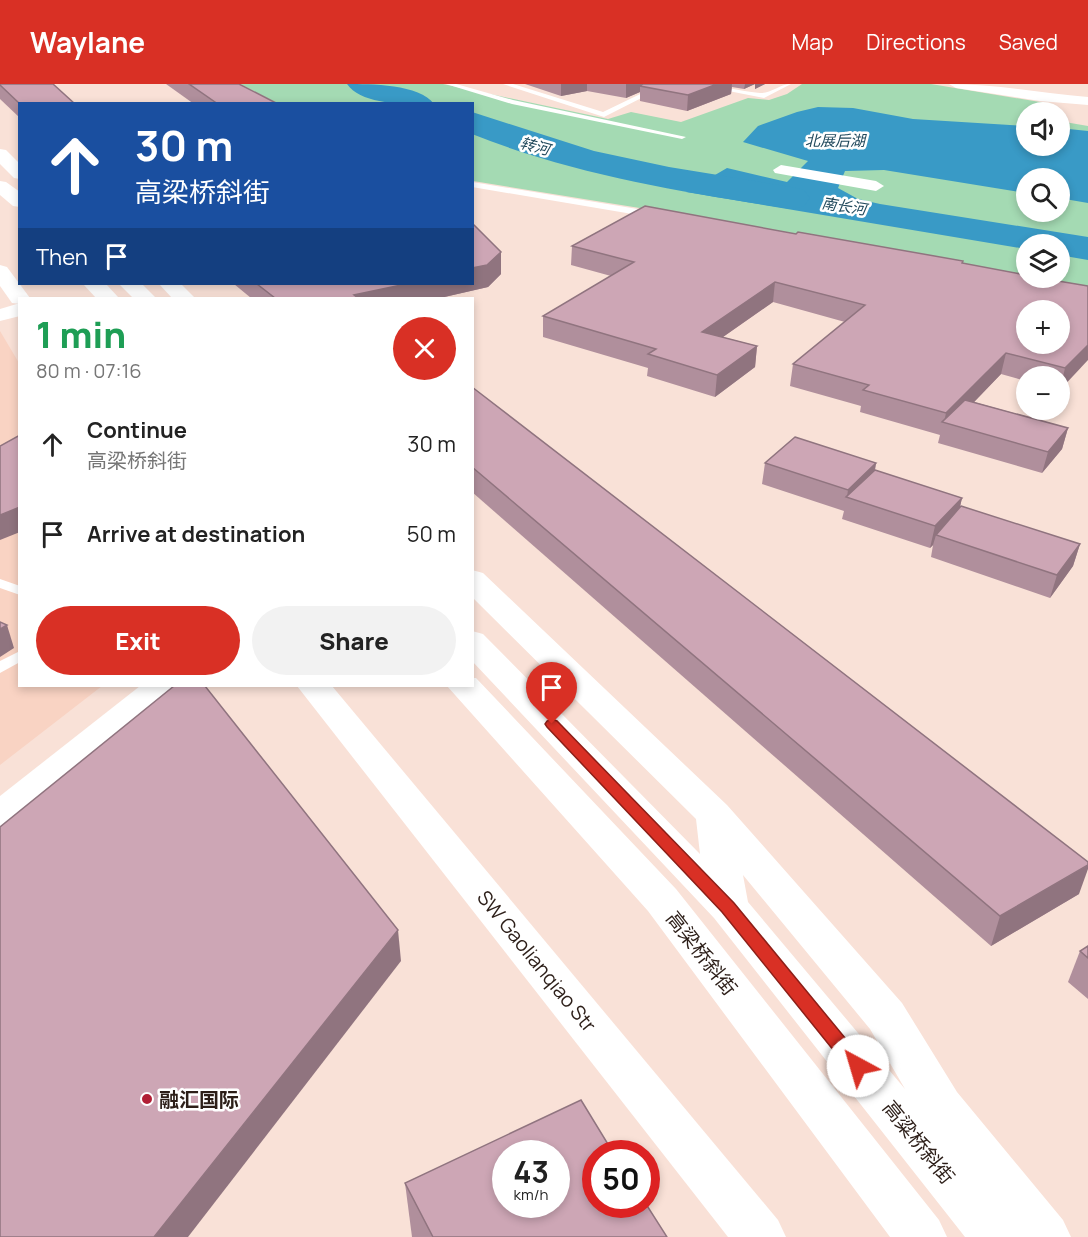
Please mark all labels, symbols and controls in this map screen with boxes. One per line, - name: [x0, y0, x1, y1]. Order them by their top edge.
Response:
- text: Waylane: [30, 23, 145, 61]
- text: Map: [792, 28, 833, 56]
- text: Directions: [866, 28, 966, 56]
- text: Saved: [999, 28, 1058, 56]
- map controls: [1016, 102, 1070, 420]
- button: sound: [1016, 102, 1070, 156]
- text: 30 m: [135, 116, 233, 174]
- icon: ahead: [36, 126, 114, 204]
- water label: 北展后湖: [805, 130, 867, 151]
- water label: 转河: [518, 132, 555, 161]
- button: search: [1016, 168, 1070, 222]
- text: 高梁桥斜街: [135, 173, 270, 210]
- water label: 南长河: [820, 192, 871, 220]
- button: layers: [1016, 234, 1070, 288]
- icon: arrive: [100, 240, 133, 273]
- text: Then: [36, 242, 88, 272]
- button: +: [1016, 300, 1070, 354]
- text: 1 min: [36, 310, 126, 359]
- button: close: [393, 317, 456, 380]
- text: 80 m · 07:16: [36, 357, 142, 384]
- button: −: [1016, 366, 1070, 420]
- text: Continue: [87, 415, 187, 445]
- icon: ahead: [36, 428, 69, 461]
- text: 30 m: [407, 429, 456, 459]
- text: 高梁桥斜街: [87, 447, 187, 474]
- icon: arrive: [36, 518, 69, 551]
- text: Arrive at destination: [87, 519, 305, 549]
- text: 50 m: [407, 519, 456, 549]
- button: Exit: [36, 606, 240, 675]
- button: Share: [252, 606, 456, 675]
- pin: [526, 662, 577, 724]
- icon: arrive: [535, 671, 568, 704]
- street label: SW Gaolianqiao Str: [471, 884, 603, 1038]
- street label: 高梁桥斜街: [661, 905, 743, 1001]
- position arrow: [826, 1034, 890, 1098]
- place label: 融汇国际: [159, 1086, 239, 1113]
- marker: 融汇国际: [140, 1092, 154, 1106]
- street label: 高粱桥斜街: [877, 1095, 961, 1189]
- speed limit sign: 50: [582, 1140, 660, 1218]
- text: 43: [513, 1151, 549, 1192]
- text: km/h: [514, 1184, 548, 1205]

